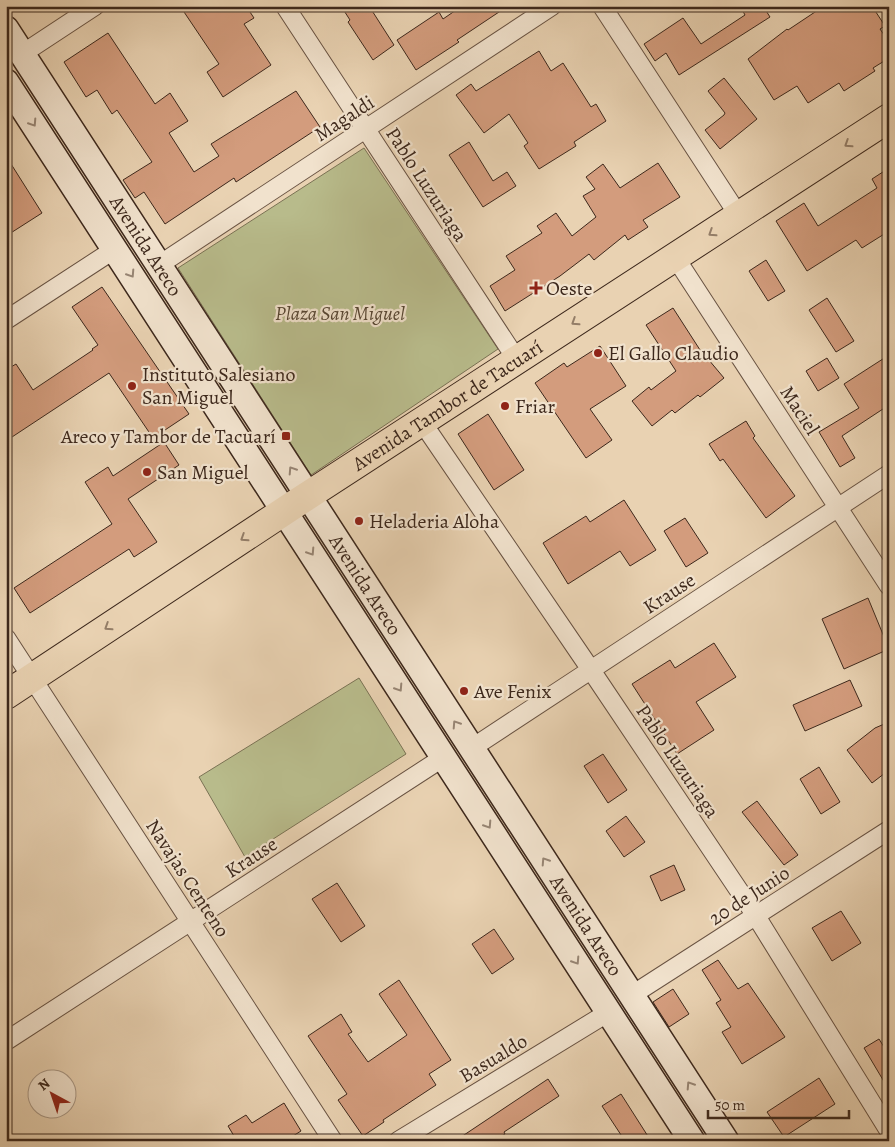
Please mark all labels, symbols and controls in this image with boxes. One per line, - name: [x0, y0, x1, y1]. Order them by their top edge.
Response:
- street label: Magaldi: [309, 89, 379, 148]
- one-way arrow: [27, 117, 36, 126]
- street label: Pablo Luzuriaga: [379, 122, 474, 247]
- one-way arrow: [844, 138, 853, 148]
- street label: Avenida Areco: [103, 189, 189, 302]
- one-way arrow: [708, 227, 717, 236]
- one-way arrow: [124, 268, 134, 277]
- place label: Oeste: [546, 275, 592, 302]
- marker: Oeste: [530, 282, 542, 294]
- park label: Plaza San Miguel: [275, 300, 405, 327]
- one-way arrow: [572, 315, 581, 325]
- street label: Avenida Tambor de Tacuarí: [346, 334, 548, 478]
- place label: El Gallo Claudio: [608, 340, 739, 367]
- marker: El Gallo Claudio: [592, 347, 604, 359]
- place label: Instituto Salesiano San Miguel: [142, 361, 296, 411]
- marker: Instituto Salesiano San Miguel: [126, 380, 138, 392]
- street label: Maciel: [774, 380, 826, 440]
- place label: Friar: [515, 393, 555, 420]
- marker: Friar: [499, 400, 511, 412]
- place label: Areco y Tambor de Tacuarí: [60, 423, 276, 450]
- marker: Areco y Tambor de Tacuarí: [280, 430, 292, 442]
- place label: San Miguel: [157, 459, 249, 486]
- marker: San Miguel: [141, 466, 153, 478]
- one-way arrow: [289, 467, 298, 476]
- place label: Heladeria Aloha: [369, 508, 500, 535]
- marker: Heladeria Aloha: [353, 515, 365, 527]
- street label: Avenida Areco: [322, 528, 408, 641]
- one-way arrow: [240, 532, 250, 541]
- one-way arrow: [305, 546, 314, 556]
- street label: Krause: [638, 567, 701, 620]
- one-way arrow: [105, 621, 114, 631]
- place label: Ave Fenix: [473, 678, 552, 705]
- one-way arrow: [393, 683, 403, 692]
- marker: Ave Fenix: [458, 685, 470, 697]
- street label: Pablo Luzuriaga: [630, 699, 726, 824]
- one-way arrow: [453, 721, 463, 730]
- street label: Navajas Centeno: [139, 814, 236, 943]
- one-way arrow: [481, 819, 491, 828]
- street label: Krause: [220, 831, 283, 884]
- one-way arrow: [542, 857, 551, 866]
- street label: 20 de Junio: [704, 859, 795, 932]
- street label: Avenida Areco: [543, 869, 629, 982]
- one-way arrow: [570, 956, 579, 965]
- street label: Basualdo: [454, 1028, 532, 1089]
- north arrow: [28, 1070, 78, 1120]
- text: N: [34, 1074, 54, 1095]
- one-way arrow: [687, 1081, 696, 1091]
- scale bar: [708, 1087, 849, 1119]
- text: 50 m: [715, 1095, 745, 1115]

